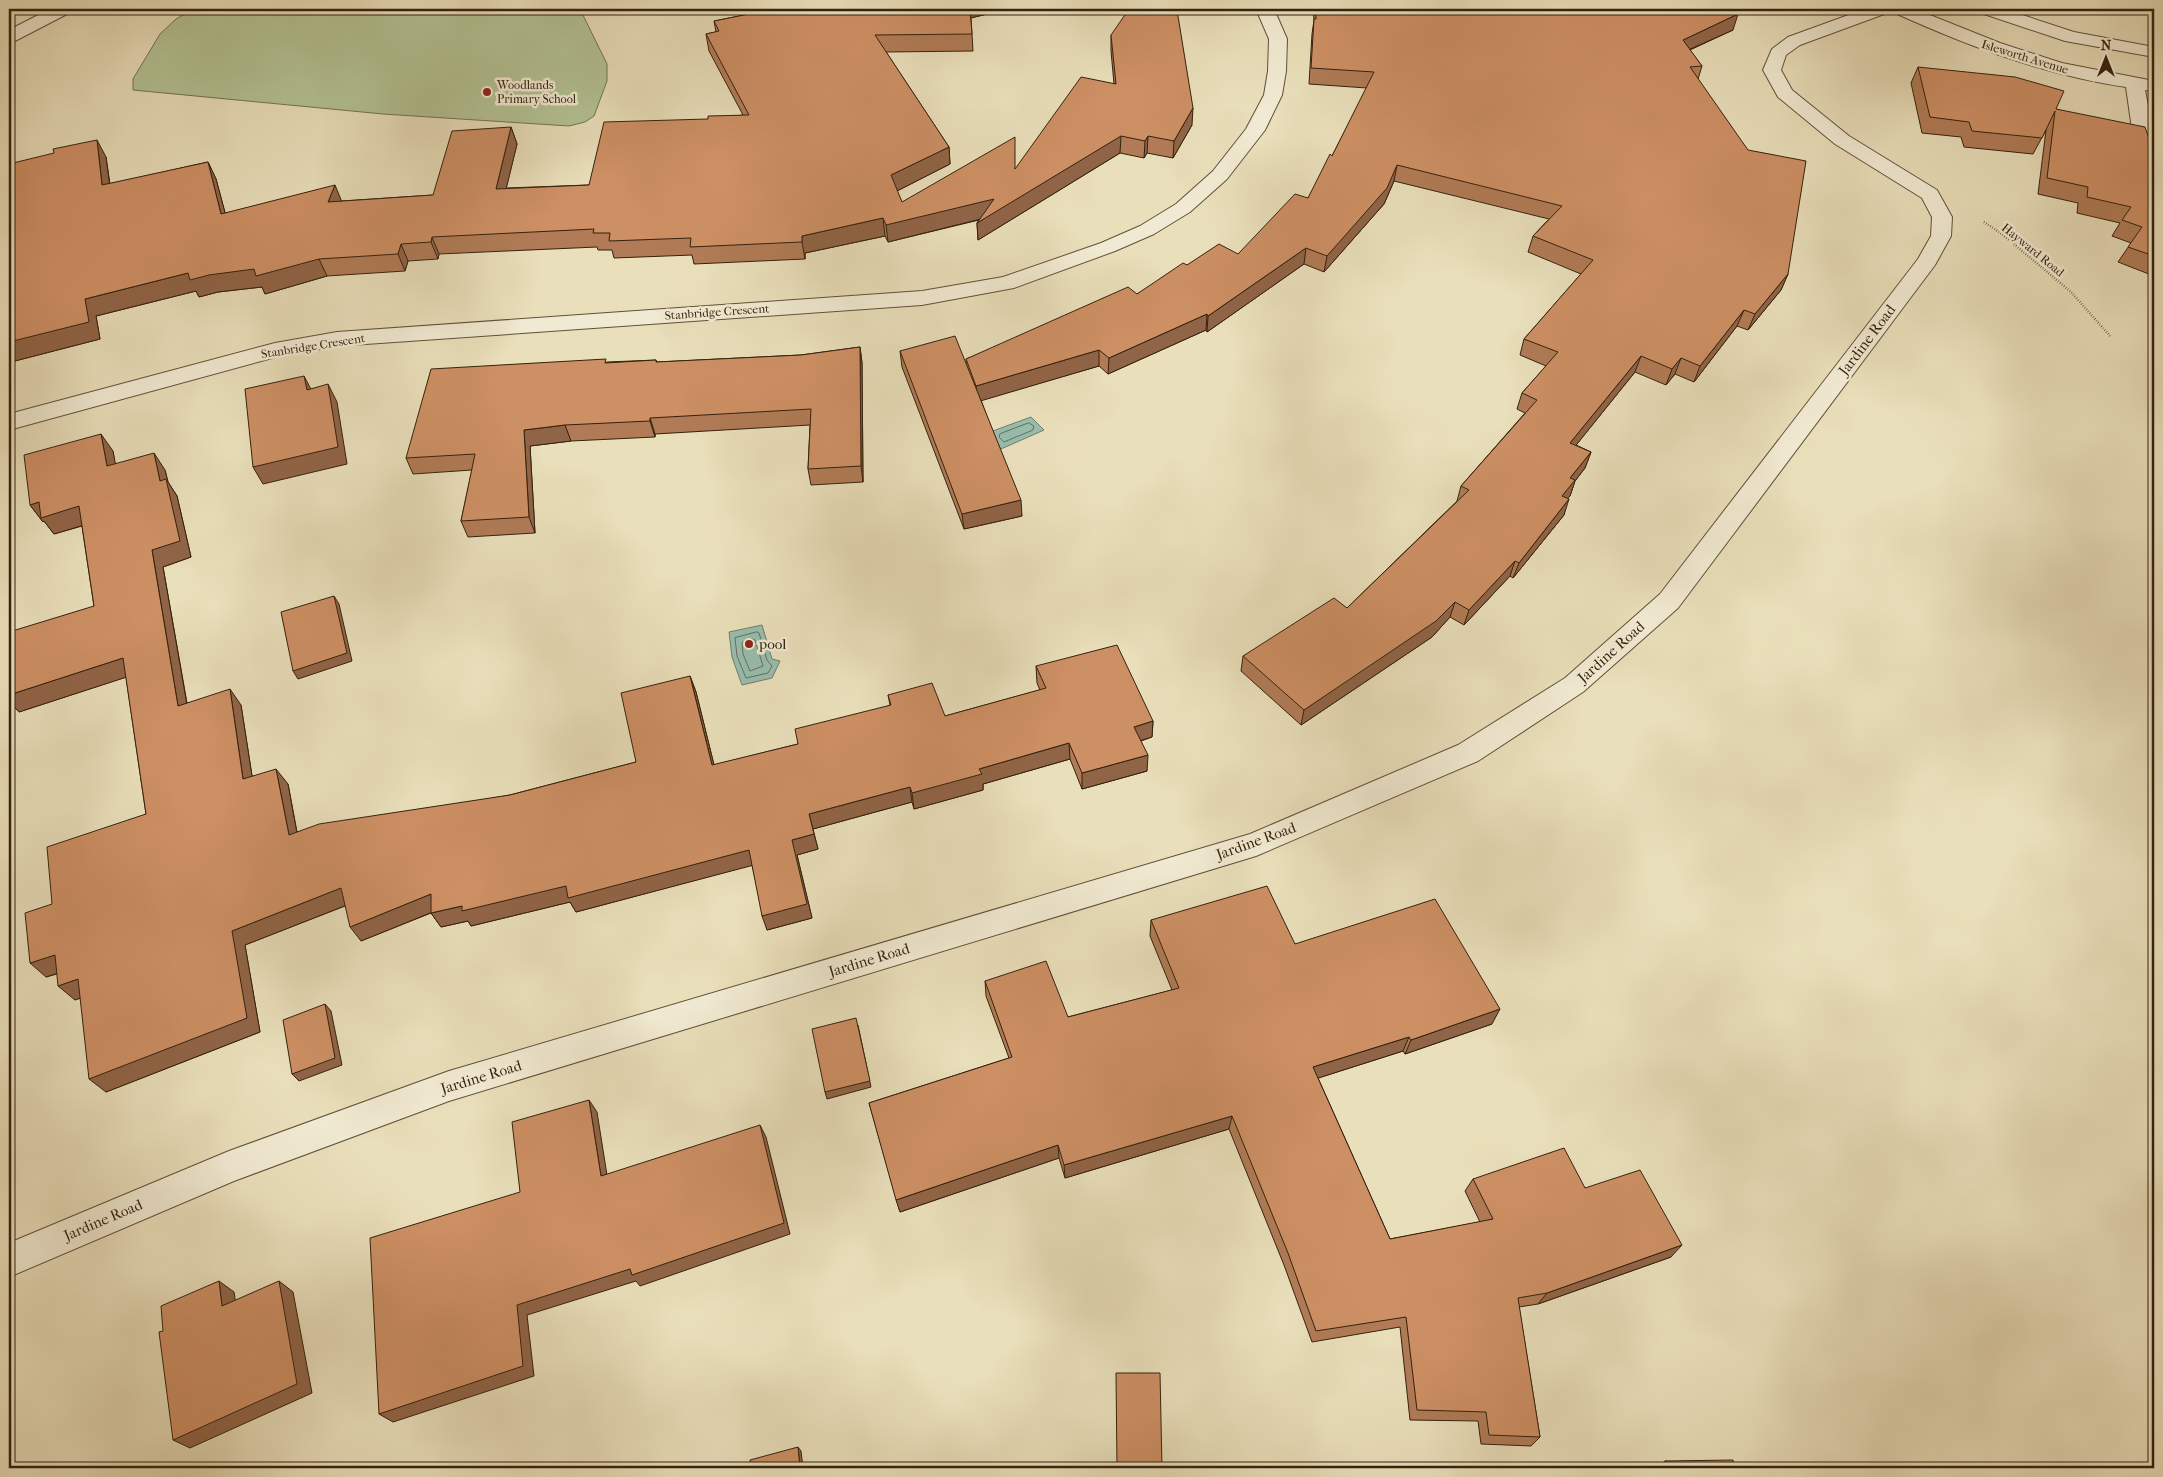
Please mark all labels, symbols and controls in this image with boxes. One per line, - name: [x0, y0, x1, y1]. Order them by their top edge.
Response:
- north arrow: [2080, 32, 2130, 82]
- street label: Isleworth Avenue: [1980, 37, 2070, 77]
- text: N: [2101, 37, 2112, 54]
- place label: Woodlands Primary School: [496, 78, 577, 106]
- marker: Woodlands Primary School: [481, 86, 493, 98]
- street label: Hayward Road: [1999, 221, 2067, 280]
- street label: Jardine Road: [1834, 300, 1900, 380]
- street label: Stanbridge Crescent: [664, 301, 771, 323]
- street label: Stanbridge Crescent: [260, 331, 367, 361]
- street label: Jardine Road: [1573, 617, 1649, 687]
- place label: pool: [758, 635, 786, 653]
- marker: pool: [743, 638, 755, 650]
- street label: Jardine Road: [1213, 818, 1299, 864]
- street label: Jardine Road: [825, 939, 912, 981]
- street label: Jardine Road: [437, 1056, 524, 1098]
- street label: Jardine Road: [60, 1195, 146, 1245]

